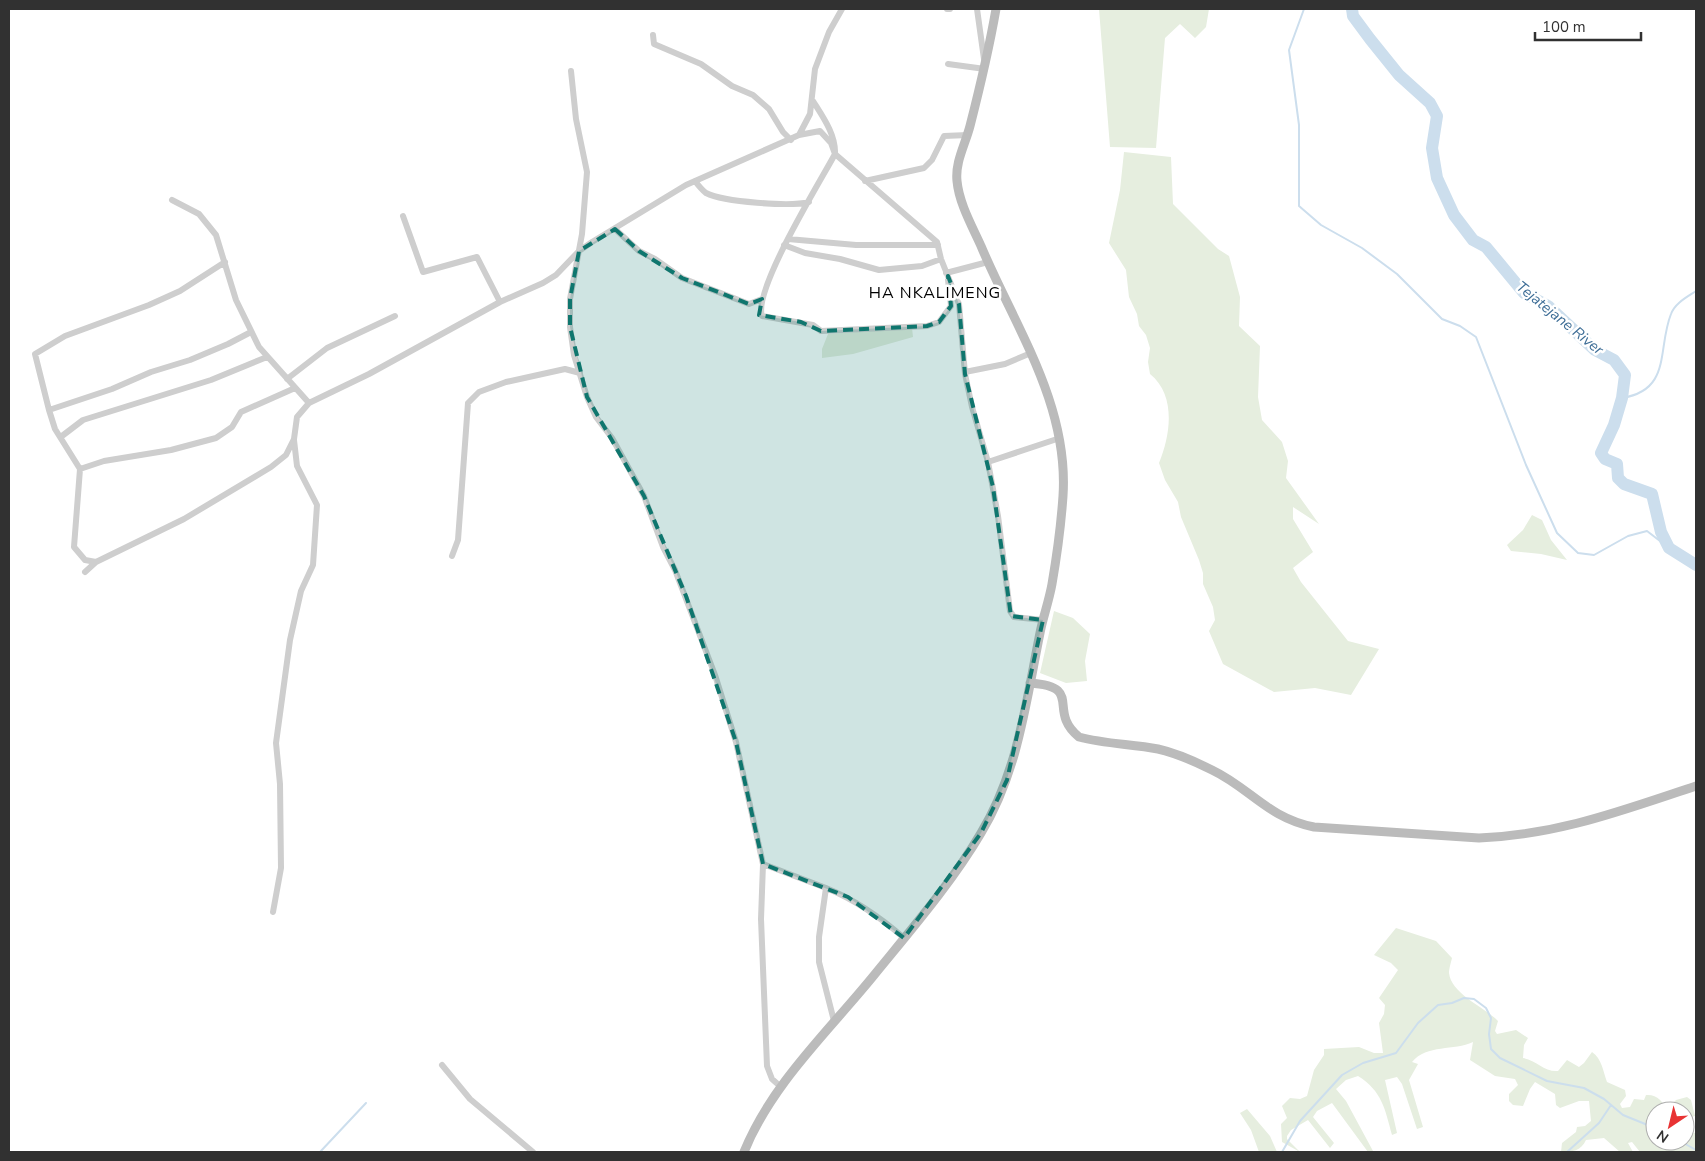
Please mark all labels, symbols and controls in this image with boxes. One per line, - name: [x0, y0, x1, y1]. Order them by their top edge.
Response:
- scale bar: [1535, 10, 1641, 42]
- text: 100 m: [1542, 17, 1586, 37]
- water label: Tejatejane River: [1512, 277, 1608, 360]
- district label: HA NKALIMENG: [869, 282, 1001, 304]
- north arrow: [1645, 1101, 1695, 1151]
- text: N: [1653, 1125, 1673, 1147]

